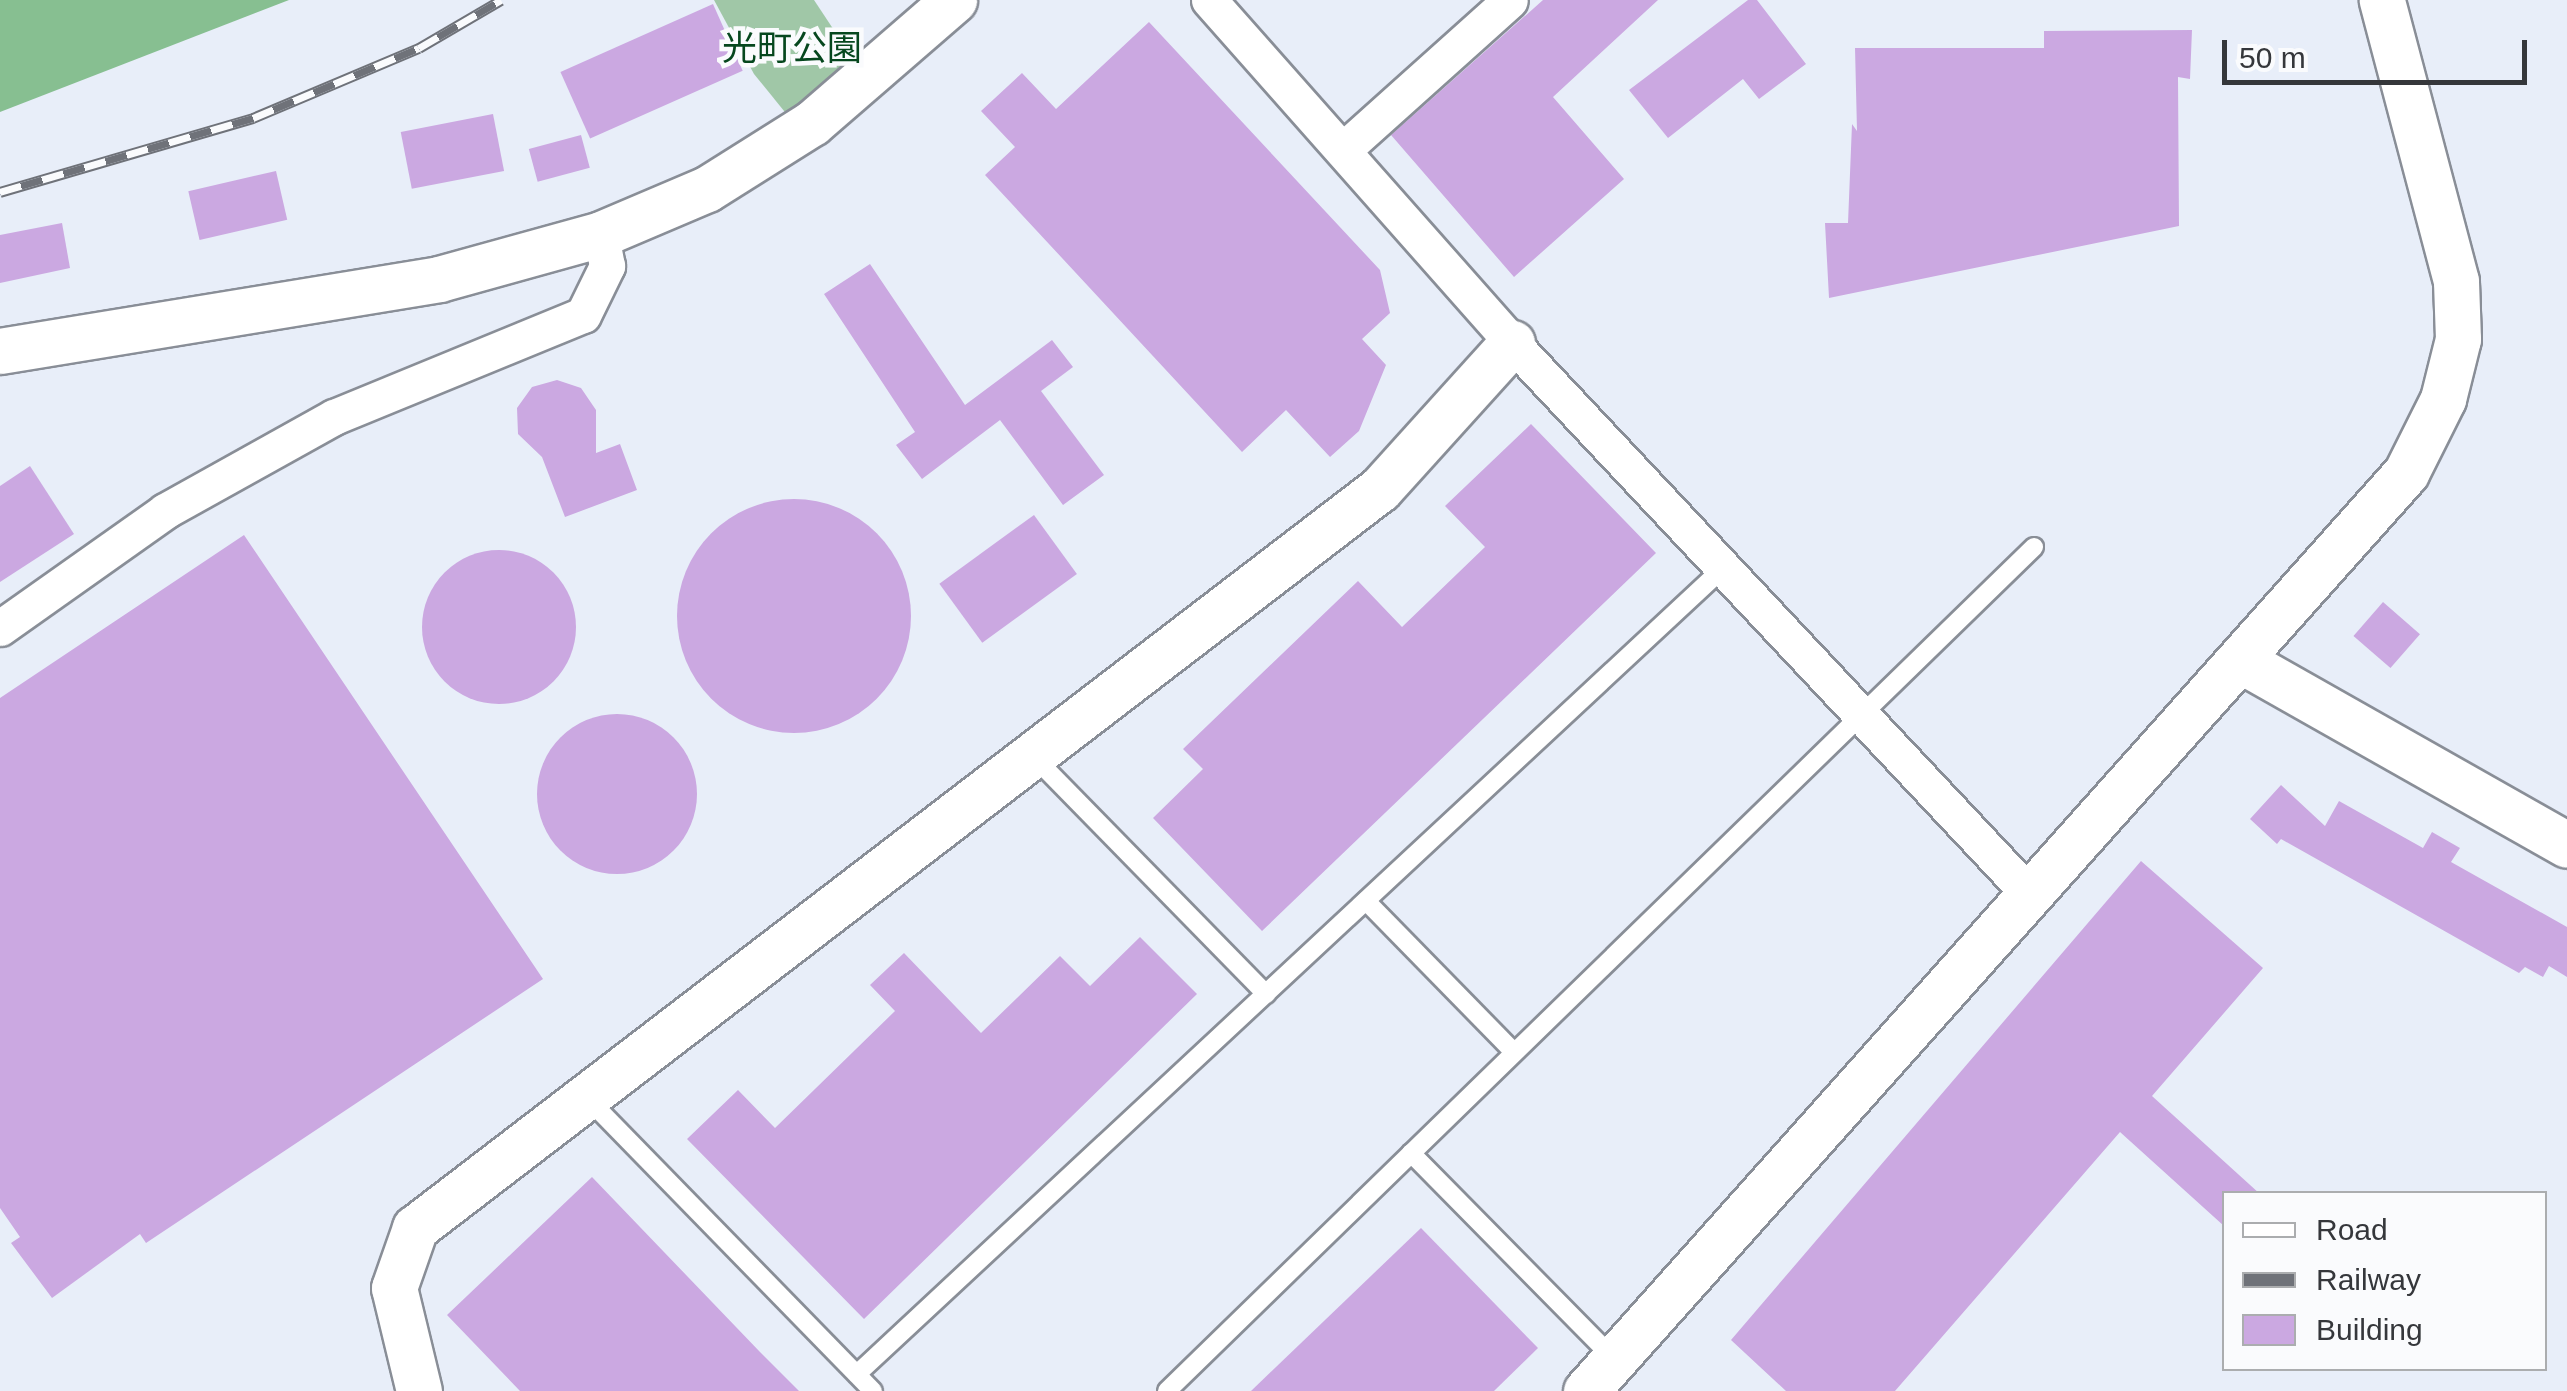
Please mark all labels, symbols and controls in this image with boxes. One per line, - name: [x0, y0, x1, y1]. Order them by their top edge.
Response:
- scale bar: [2227, 20, 2532, 82]
- park label: 光町公園: [722, 27, 862, 69]
- text: 50 m: [2239, 41, 2306, 74]
- legend: [2222, 1191, 2547, 1371]
- text: Road: [2316, 1213, 2388, 1246]
- text: Railway: [2316, 1263, 2421, 1296]
- text: Building: [2316, 1313, 2423, 1346]

